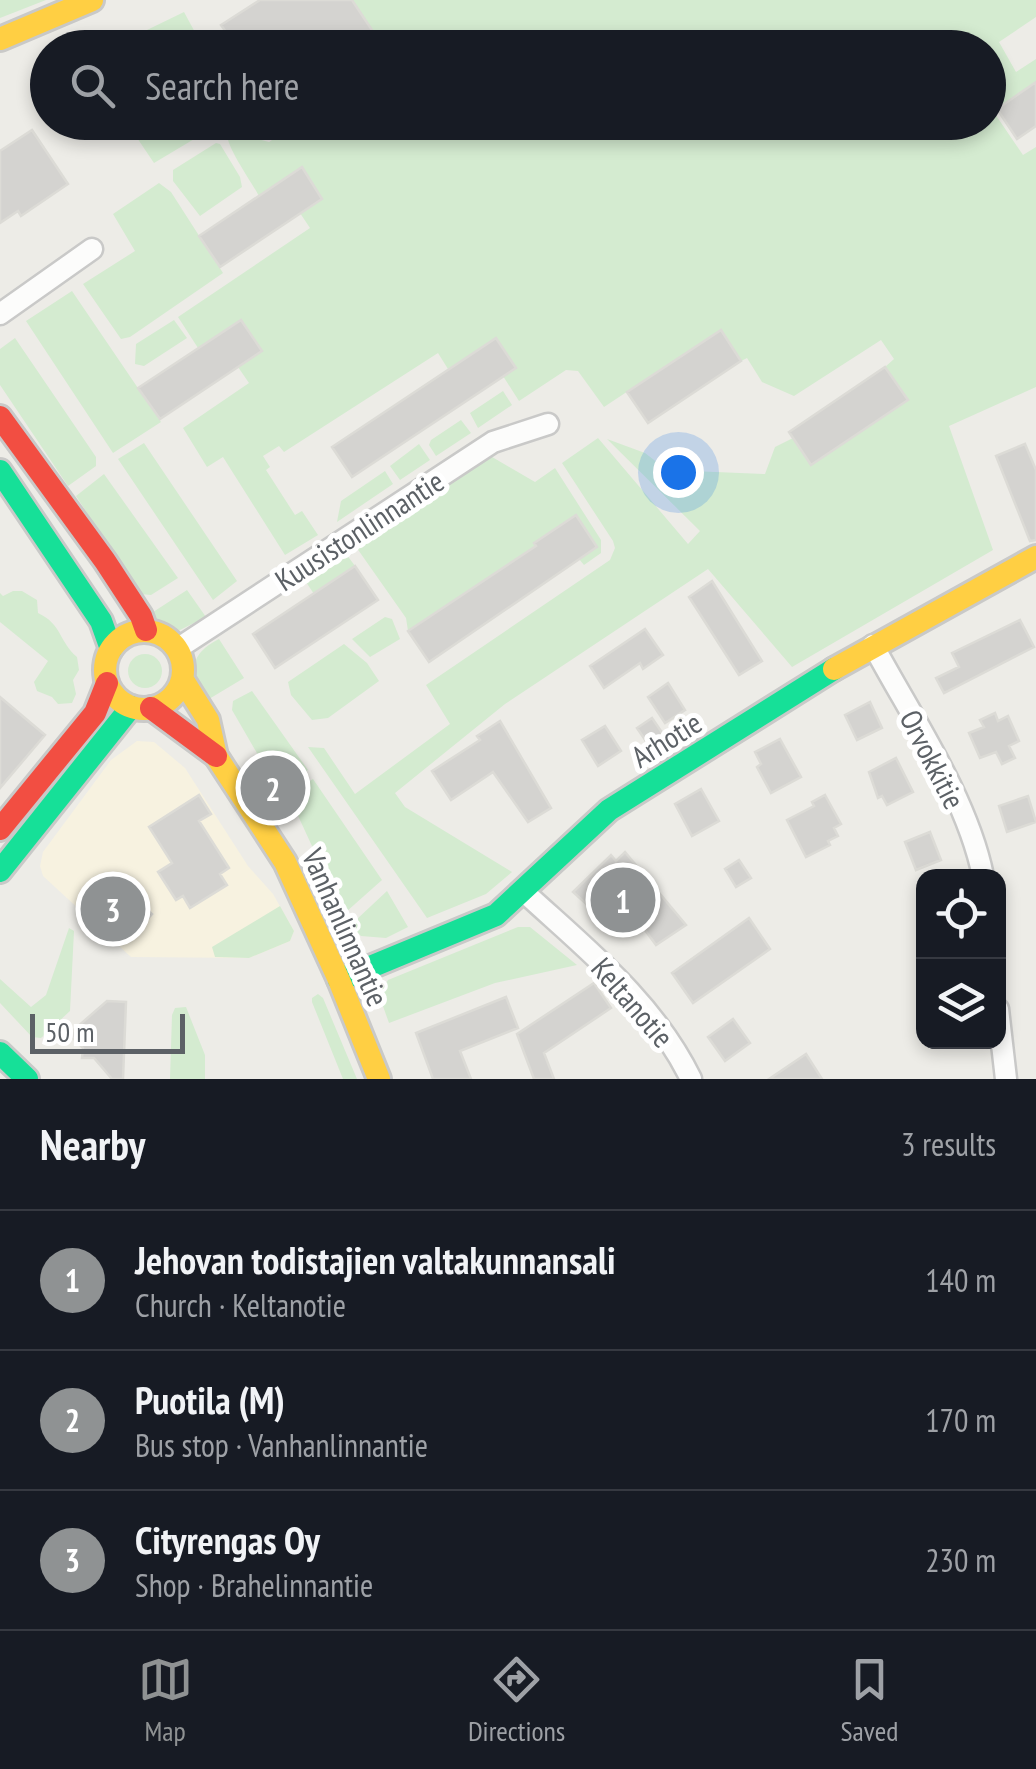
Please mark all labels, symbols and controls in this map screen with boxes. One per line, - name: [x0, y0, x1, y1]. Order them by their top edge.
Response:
- search box: [30, 30, 1006, 140]
- icon: search: [65, 58, 120, 113]
- text: Search here: [145, 61, 299, 110]
- your location: [653, 447, 704, 498]
- street label: Kuusistonlinnantie: [267, 461, 451, 599]
- street label: Arhotie: [624, 702, 708, 776]
- street label: Orvokkitie: [892, 703, 974, 815]
- pin: 2: [240, 750, 306, 826]
- street label: Vanhanlinnantie: [294, 841, 398, 1012]
- pin: 1: [590, 862, 656, 938]
- map controls: [916, 869, 1006, 1049]
- button: locate: [916, 869, 1006, 959]
- pin: 3: [80, 872, 146, 946]
- street label: Keltanotie: [583, 949, 683, 1055]
- button: layers: [916, 959, 1006, 1049]
- scale bar: [30, 1009, 185, 1054]
- text: 50 m: [45, 1013, 94, 1050]
- text: Nearby: [40, 1117, 145, 1172]
- text: 3 results: [901, 1123, 996, 1165]
- text: Jehovan todistajien valtakunnansali: [135, 1235, 616, 1284]
- text: 1: [65, 1259, 80, 1301]
- text: 140 m: [925, 1259, 996, 1301]
- text: Church · Keltanotie: [135, 1284, 346, 1326]
- text: Puotila (M): [135, 1375, 285, 1424]
- text: 2: [65, 1399, 80, 1441]
- text: 170 m: [925, 1399, 996, 1441]
- text: Bus stop · Vanhanlinnantie: [135, 1424, 428, 1466]
- text: Cityrengas Oy: [135, 1515, 320, 1564]
- text: 3: [65, 1539, 80, 1581]
- text: 230 m: [925, 1539, 996, 1581]
- text: Shop · Brahelinnantie: [135, 1564, 373, 1606]
- tab: Map: [138, 1652, 193, 1749]
- tab: Directions: [468, 1652, 565, 1749]
- tab: Saved: [841, 1652, 898, 1749]

